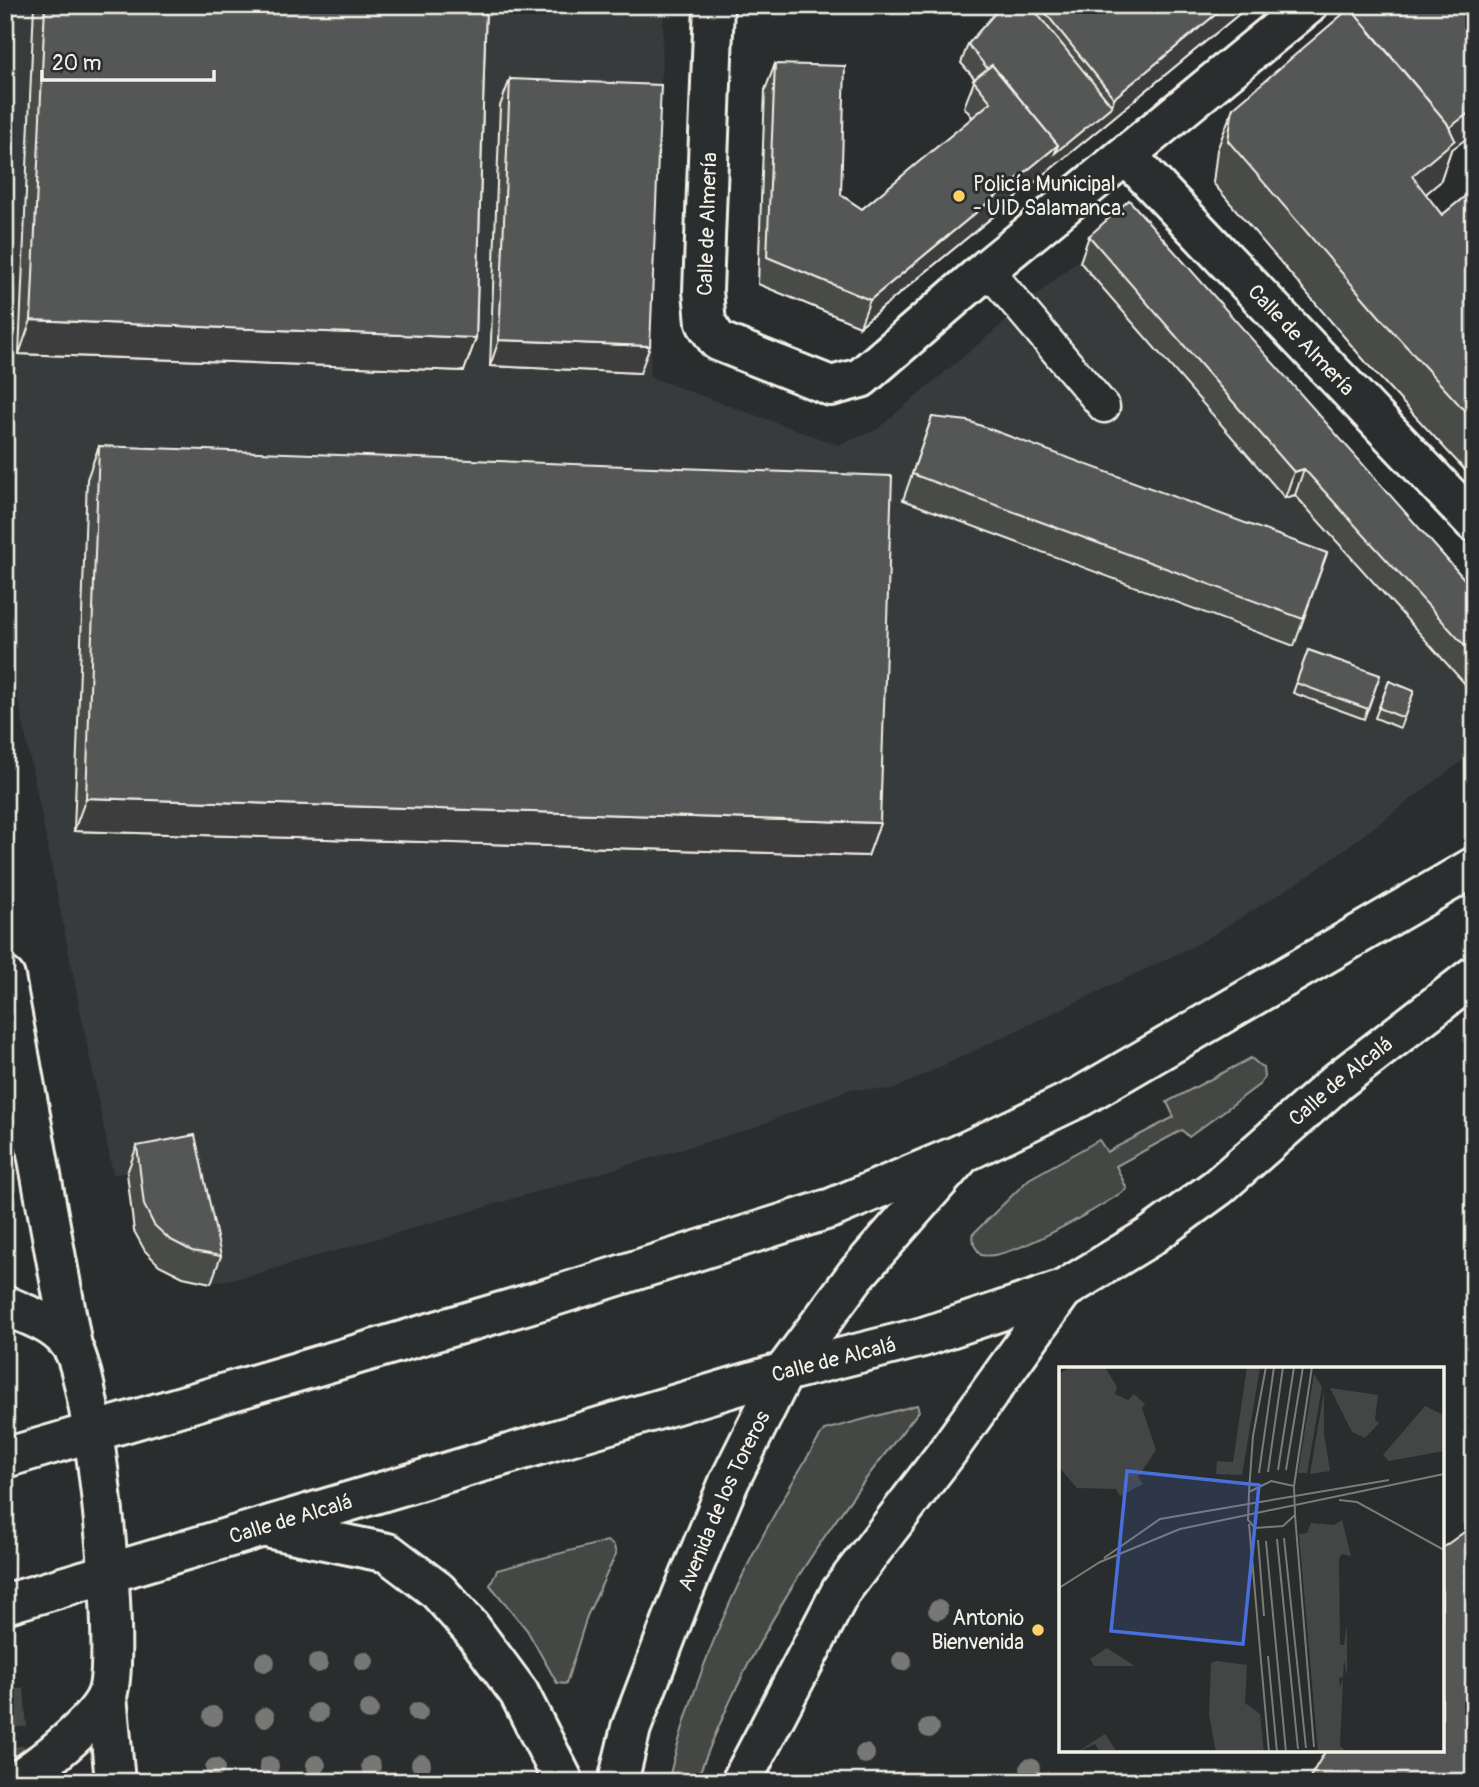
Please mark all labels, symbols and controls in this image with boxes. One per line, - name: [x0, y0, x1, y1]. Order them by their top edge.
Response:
- scale bar: [42, 38, 214, 82]
- text: 20 m: [52, 50, 101, 77]
- street label: Calle de Almería: [691, 152, 724, 296]
- place label: Policía Municipal - UID Salamanca.: [973, 171, 1126, 222]
- marker: Policía Municipal - UID Salamanca.: [951, 188, 967, 204]
- street label: Calle de Almería: [1242, 279, 1360, 402]
- street label: Calle de Alcalá: [1283, 1031, 1398, 1132]
- street label: Calle de Alcalá: [769, 1331, 899, 1389]
- inset map: [1059, 1367, 1444, 1752]
- street label: Avenida de los Toreros: [672, 1406, 777, 1595]
- street label: Calle de Alcalá: [226, 1488, 355, 1550]
- place label: Antonio Bienvenida: [931, 1605, 1024, 1656]
- marker: Antonio Bienvenida: [1030, 1622, 1046, 1638]

